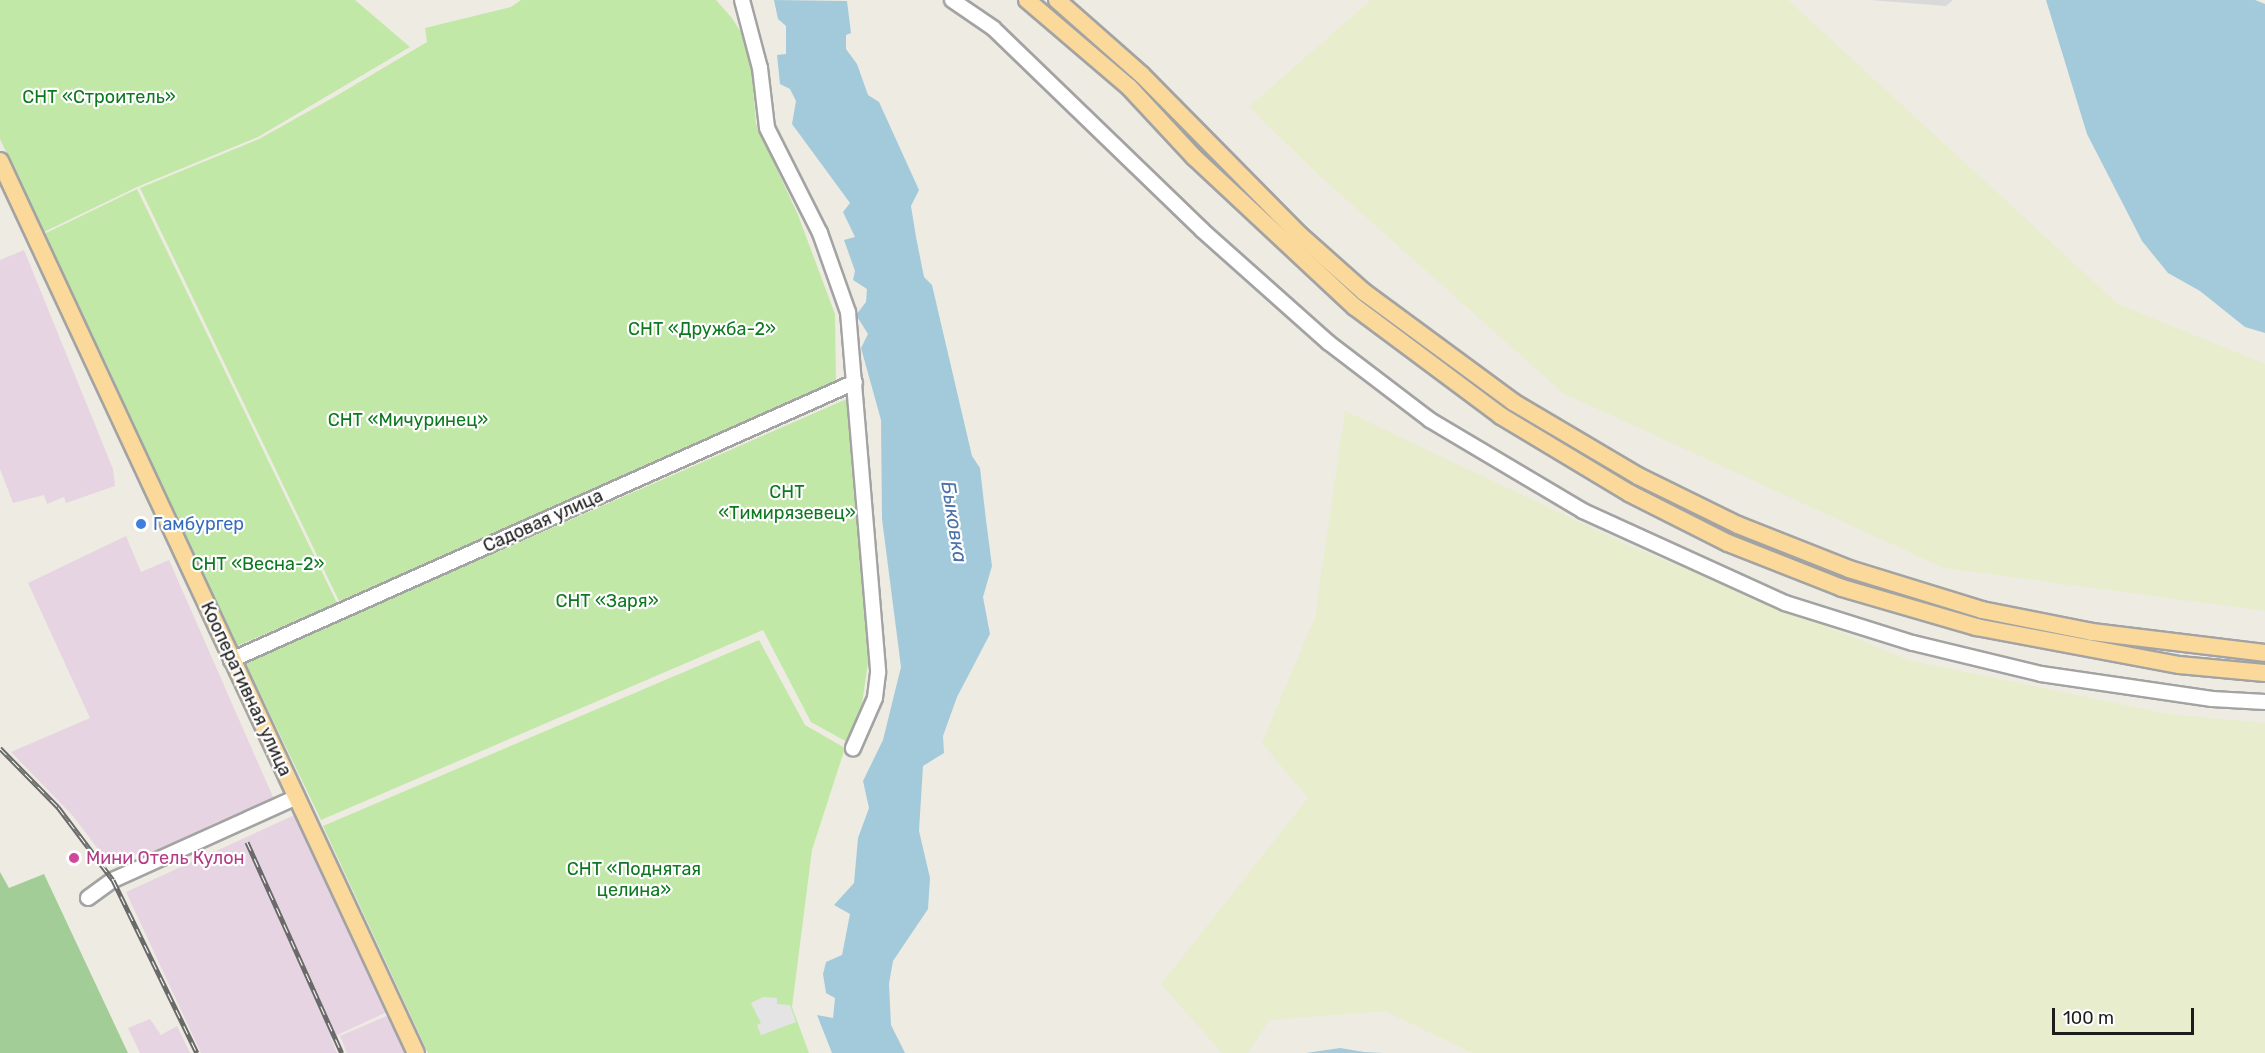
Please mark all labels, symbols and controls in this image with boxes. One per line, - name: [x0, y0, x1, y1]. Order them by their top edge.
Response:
- park label: СНТ «Строитель»: [22, 86, 176, 108]
- park label: СНТ «Дружба-2»: [628, 318, 776, 340]
- park label: СНТ «Мичуринец»: [328, 409, 488, 431]
- water label: Быковка: [936, 480, 972, 564]
- park label: СНТ «Тимирязевец»: [718, 482, 856, 524]
- street label: Садовая улица: [480, 485, 606, 557]
- place label: Гамбургер: [153, 513, 244, 535]
- marker: Гамбургер: [134, 517, 148, 531]
- park label: СНТ «Весна-2»: [191, 553, 325, 575]
- park label: СНТ «Заря»: [555, 590, 659, 612]
- street label: Кооперативная улица: [196, 598, 296, 780]
- place label: Мини Отель Кулон: [86, 847, 245, 869]
- marker: Мини Отель Кулон: [67, 851, 81, 865]
- park label: СНТ «Поднятая целина»: [567, 859, 701, 902]
- scale bar: [2055, 996, 2198, 1034]
- text: 100 m: [2063, 1007, 2114, 1029]

